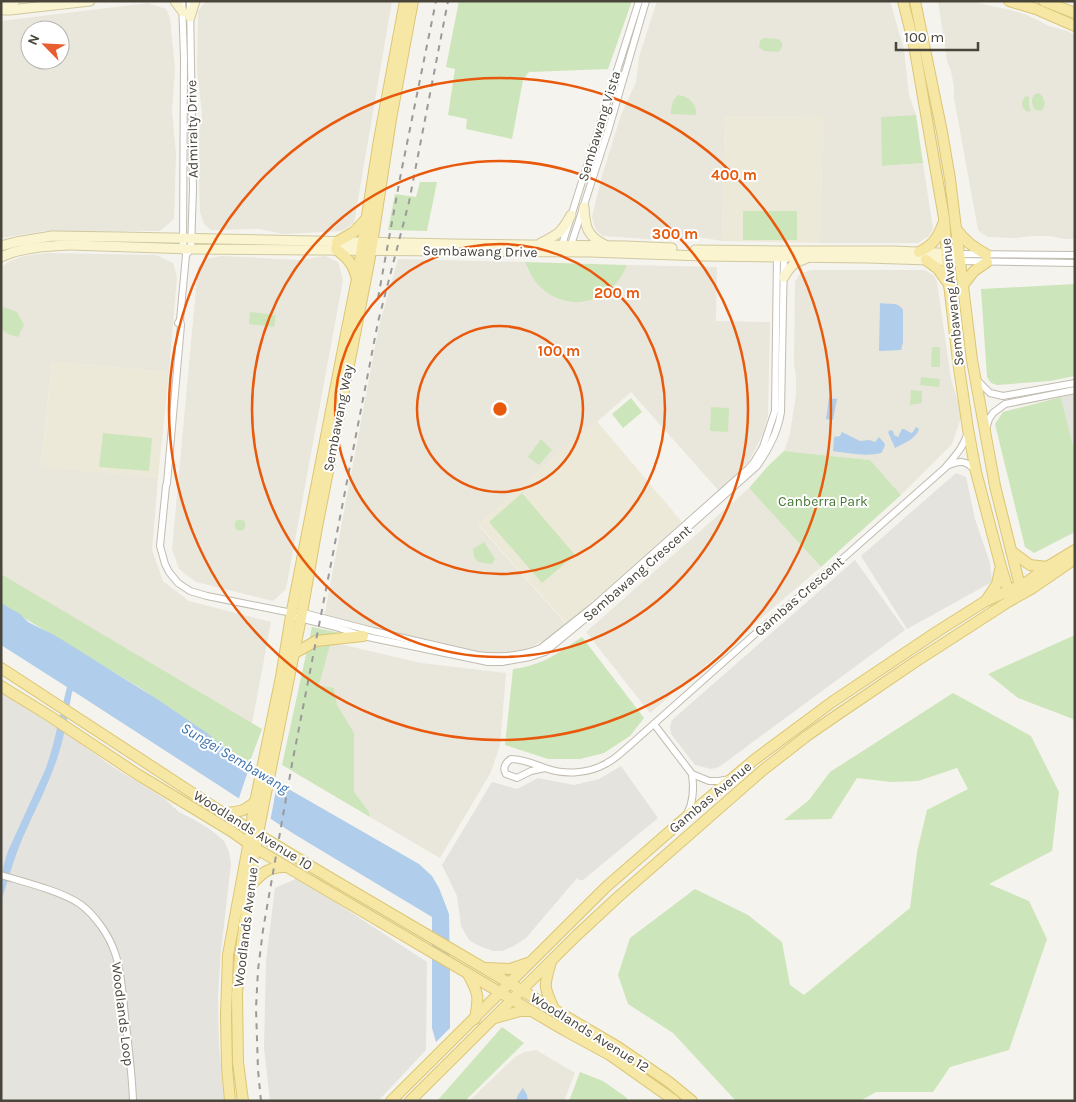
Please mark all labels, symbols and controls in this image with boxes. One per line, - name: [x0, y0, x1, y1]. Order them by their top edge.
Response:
- north arrow: [20, 20, 70, 70]
- scale bar: [896, 20, 978, 52]
- text: 100 m: [904, 28, 944, 46]
- text: N: [24, 32, 43, 48]
- street label: Sembawang Vista: [575, 69, 624, 183]
- street label: Admiralty Drive: [183, 80, 202, 178]
- text: 400 m: [711, 166, 757, 184]
- text: 300 m: [652, 225, 698, 243]
- street label: Sembawang Avenue: [937, 237, 968, 367]
- street label: Sembawang Drive: [422, 242, 538, 261]
- text: 200 m: [594, 284, 640, 302]
- text: 100 m: [538, 342, 580, 360]
- street label: Sembawang Way: [320, 363, 357, 473]
- centre of rings: [491, 400, 509, 418]
- park label: Canberra Park: [778, 493, 868, 510]
- street label: Sembawang Crescent: [579, 521, 695, 625]
- street label: Gambas Crescent: [751, 553, 847, 640]
- water label: Sungei Sembawang: [178, 719, 293, 798]
- street label: Gambas Avenue: [666, 758, 755, 837]
- street label: Woodlands Avenue 10: [190, 787, 315, 874]
- street label: Woodlands Avenue 7: [230, 856, 263, 988]
- street label: Woodlands Loop: [108, 961, 137, 1067]
- street label: Woodlands Avenue 12: [527, 989, 652, 1076]

